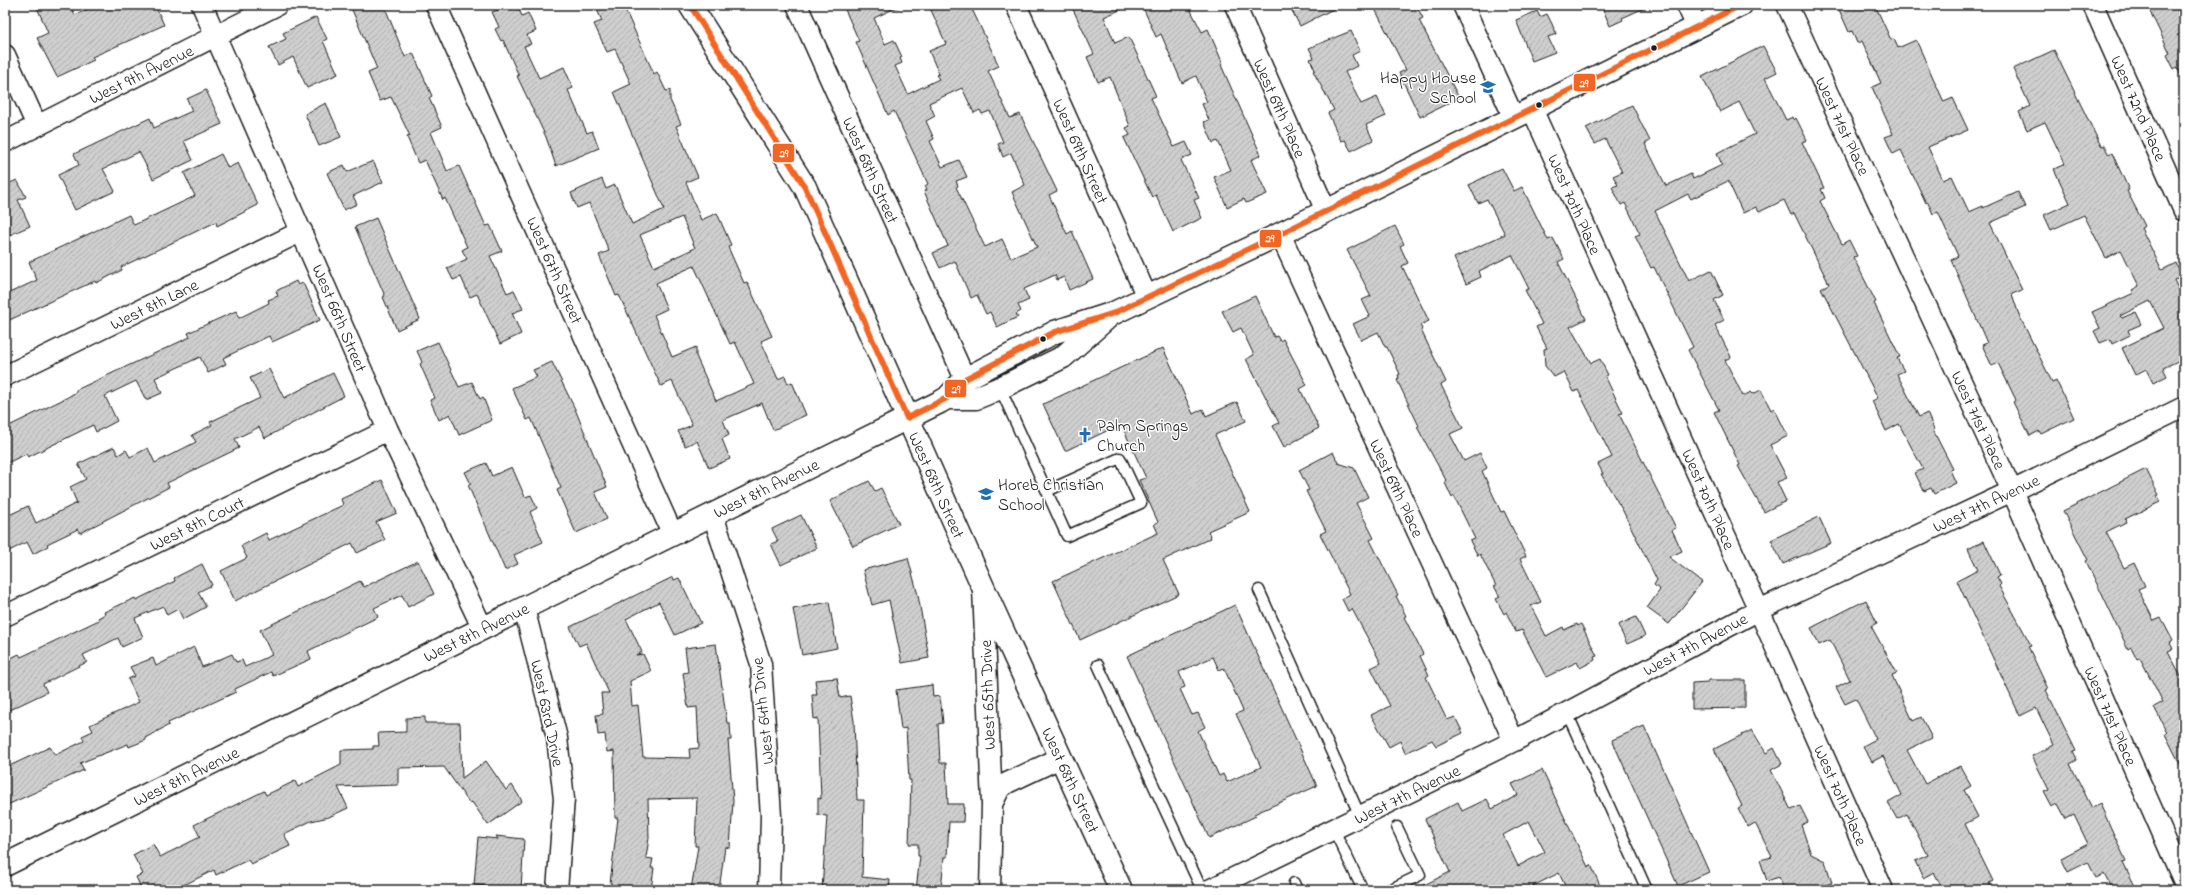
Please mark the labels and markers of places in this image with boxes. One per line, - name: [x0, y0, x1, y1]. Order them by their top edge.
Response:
- unlabelled marker: [1649, 43, 1659, 53]
- place label: Happy House School: [1380, 66, 1476, 111]
- school or university icon: Happy House School: [1479, 78, 1497, 96]
- unlabelled marker: [1534, 100, 1544, 110]
- unlabelled marker: [1038, 334, 1048, 344]
- place label: Palm Springs Church: [1097, 414, 1188, 459]
- church icon: Palm Springs Church: [1076, 426, 1094, 444]
- place label: Horeb Christian School: [998, 473, 1104, 518]
- school or university icon: Horeb Christian School: [977, 485, 995, 503]

